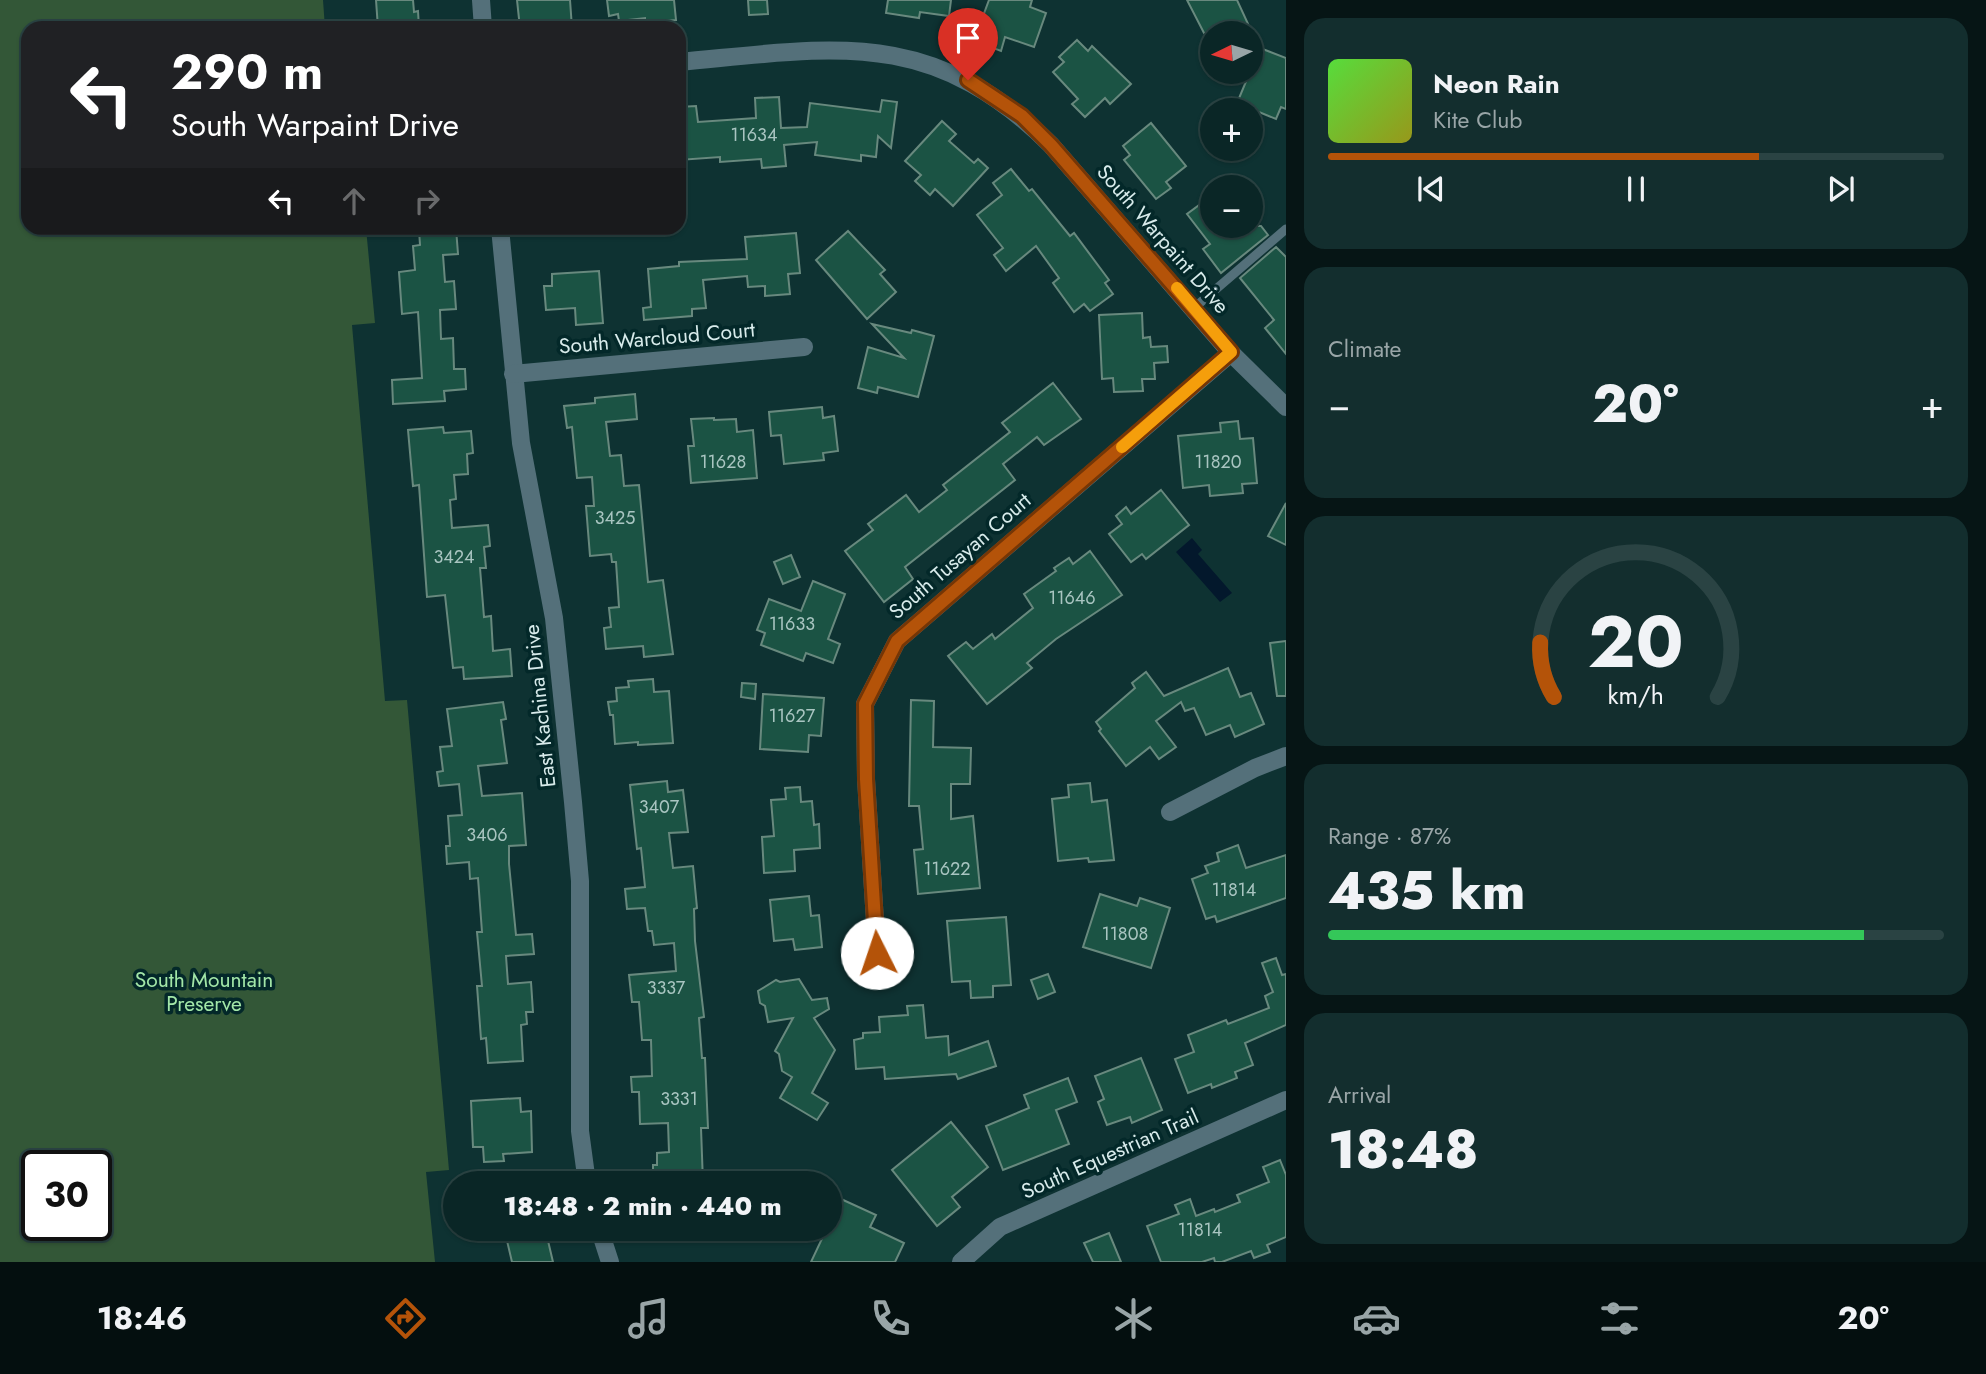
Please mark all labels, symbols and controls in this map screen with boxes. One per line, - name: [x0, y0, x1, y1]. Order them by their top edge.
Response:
- pin: [938, 8, 998, 80]
- icon: arrive: [949, 19, 987, 57]
- north arrow: [1200, 21, 1264, 84]
- map controls: [1200, 21, 1263, 238]
- text: 290 m: [171, 37, 323, 107]
- icon: left: [56, 49, 147, 140]
- text: Neon Rain: [1433, 65, 1560, 103]
- button: +: [1200, 98, 1263, 161]
- text: South Warpaint Drive: [171, 102, 459, 148]
- text: Kite Club: [1433, 103, 1522, 137]
- house number: 11634: [731, 122, 777, 148]
- street label: South Warpaint Drive: [1090, 158, 1236, 320]
- icon: previous: [1412, 170, 1450, 208]
- icon: pause: [1617, 170, 1655, 208]
- icon: next: [1822, 170, 1860, 208]
- button: −: [1200, 175, 1263, 238]
- icon: left: [262, 182, 300, 220]
- icon: ahead: [335, 182, 373, 220]
- icon: right: [408, 182, 446, 220]
- street label: South Warcloud Court: [558, 314, 756, 362]
- text: Climate: [1328, 332, 1401, 366]
- text: 20°: [1592, 366, 1679, 442]
- text: −: [1328, 377, 1350, 432]
- text: +: [1921, 377, 1944, 432]
- house number: 11628: [700, 449, 746, 475]
- house number: 11820: [1194, 449, 1242, 475]
- street label: South Tusayan Court: [882, 486, 1038, 626]
- house number: 3425: [595, 505, 635, 531]
- house number: 3424: [433, 544, 475, 570]
- house number: 11646: [1048, 585, 1096, 611]
- text: 20: [1588, 589, 1684, 694]
- house number: 11633: [769, 611, 815, 637]
- street label: East Kachina Drive: [516, 623, 563, 789]
- text: km/h: [1608, 677, 1664, 713]
- house number: 11627: [769, 703, 816, 729]
- house number: 3407: [639, 794, 680, 820]
- text: Range · 87%: [1328, 819, 1451, 853]
- house number: 3406: [466, 822, 508, 848]
- text: 435 km: [1328, 853, 1525, 929]
- house number: 11622: [923, 856, 971, 882]
- house number: 11814: [1212, 877, 1256, 903]
- position arrow: [840, 916, 914, 990]
- house number: 11808: [1102, 921, 1148, 947]
- park label: South Mountain Preserve: [135, 965, 273, 1019]
- house number: 3337: [647, 975, 686, 1001]
- text: Arrival: [1328, 1078, 1391, 1112]
- house number: 3331: [660, 1086, 698, 1112]
- street label: South Equestrian Trail: [1017, 1101, 1203, 1207]
- text: 18:48: [1328, 1112, 1478, 1188]
- speed limit sign: 30: [21, 1150, 112, 1241]
- text: 18:48 · 2 min · 440 m: [503, 1187, 782, 1225]
- house number: 11814: [1178, 1217, 1222, 1243]
- icon: directions: [381, 1294, 430, 1343]
- icon: music: [624, 1294, 673, 1343]
- icon: phone: [866, 1294, 915, 1343]
- icon: climate: [1109, 1294, 1158, 1343]
- icon: car: [1352, 1294, 1401, 1343]
- icon: filters: [1595, 1294, 1644, 1343]
- text: 18:46: [97, 1295, 187, 1341]
- text: 20°: [1837, 1295, 1889, 1341]

